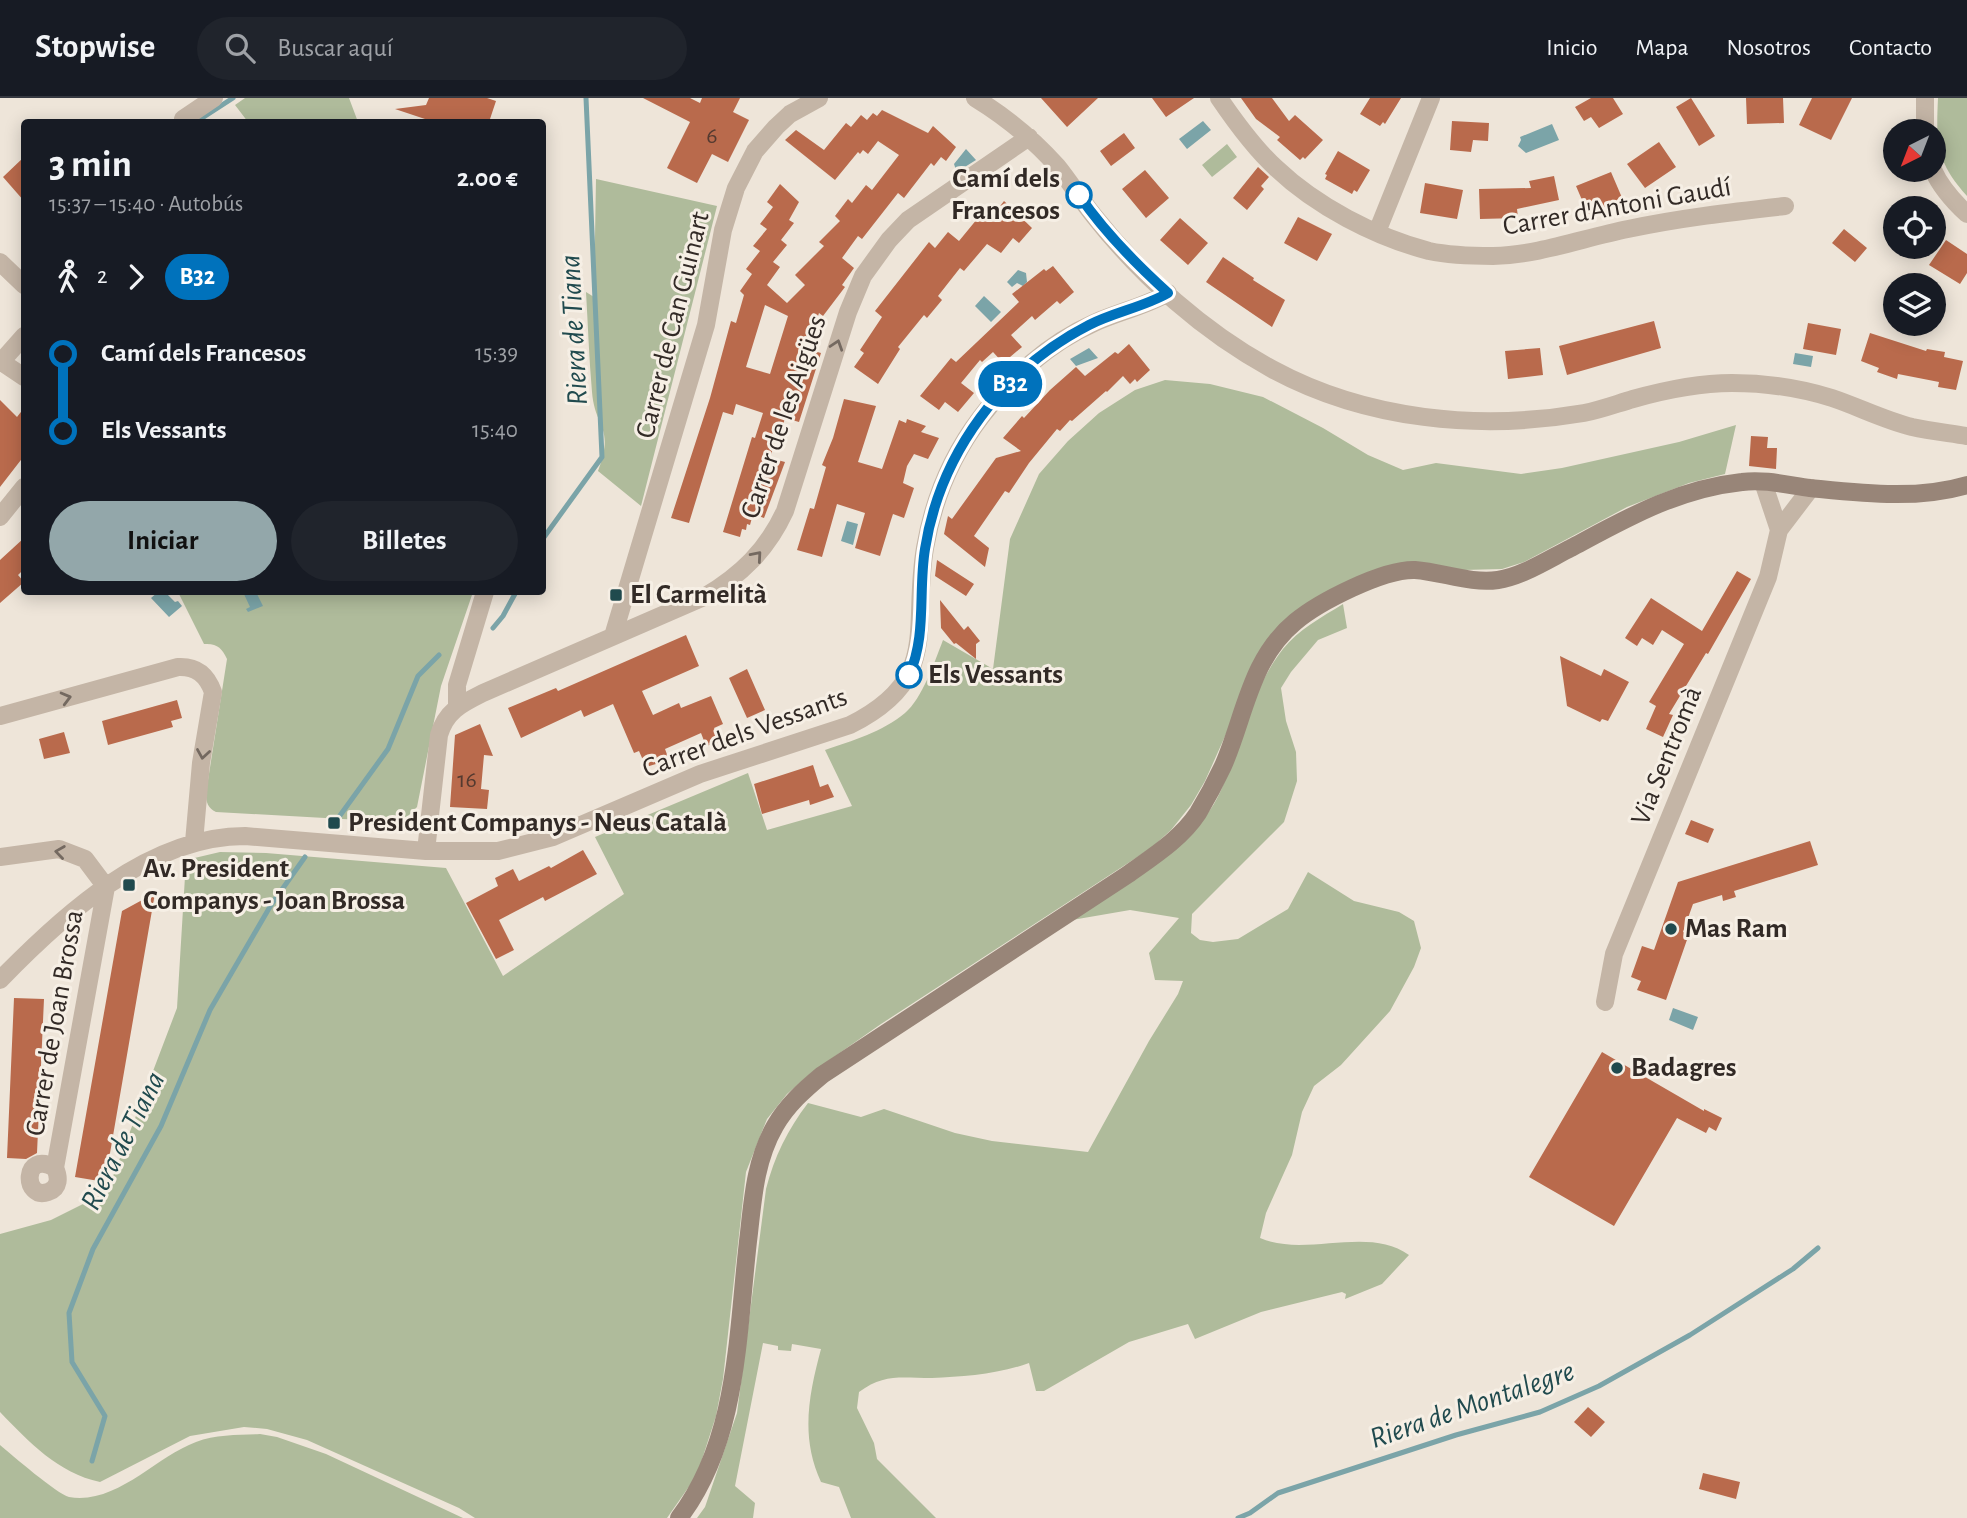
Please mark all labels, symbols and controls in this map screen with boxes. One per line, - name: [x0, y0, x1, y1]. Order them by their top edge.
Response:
- search box: [197, 17, 687, 80]
- icon: search: [221, 29, 259, 67]
- text: Stopwise: [35, 31, 155, 64]
- text: Buscar aquí: [277, 35, 393, 61]
- text: Inicio: [1546, 36, 1597, 60]
- text: Mapa: [1635, 36, 1689, 60]
- text: Nosotros: [1727, 36, 1811, 60]
- text: Contacto: [1849, 36, 1932, 60]
- north arrow: [1883, 119, 1946, 182]
- map controls: [1883, 119, 1946, 336]
- house number: 6: [706, 124, 718, 148]
- text: 3 min: [49, 146, 132, 184]
- text: 2.00 €: [457, 165, 518, 191]
- place label: Camí dels Francesos: [951, 165, 1060, 225]
- street label: Carrer d'Antoni Gaudí: [1501, 173, 1734, 241]
- marker: Camí dels Francesos: [1066, 182, 1092, 208]
- text: 15:37 – 15:40 · Autobús: [49, 193, 243, 216]
- button: locate: [1883, 196, 1946, 259]
- street label: Carrer de Can Guinart: [631, 209, 715, 441]
- water label: Riera de Tiana: [555, 254, 593, 406]
- icon: walk: [49, 258, 87, 296]
- icon: forward: [117, 258, 155, 296]
- text: 2: [97, 265, 107, 288]
- text: B32: [179, 265, 215, 289]
- button: layers: [1883, 273, 1946, 336]
- street label: Carrer de les Aigües: [736, 312, 832, 522]
- one-way arrow: [829, 339, 844, 351]
- text: Camí dels Francesos: [101, 340, 306, 366]
- text: 15:39: [475, 342, 518, 365]
- line badge: B32: [970, 361, 1050, 407]
- text: B32: [992, 372, 1028, 396]
- text: Els Vessants: [101, 417, 226, 443]
- text: 15:40: [472, 419, 518, 442]
- button: Iniciar: [49, 501, 277, 581]
- button: Billetes: [291, 501, 518, 581]
- one-way arrow: [749, 551, 761, 564]
- place label: El Carmelità: [630, 581, 767, 609]
- marker: El Carmelità: [608, 587, 624, 603]
- place label: Els Vessants: [928, 661, 1063, 689]
- marker: Els Vessants: [896, 662, 922, 688]
- street label: Carrer dels Vessants: [639, 683, 851, 783]
- street label: Via Sentromà: [1627, 683, 1708, 829]
- one-way arrow: [60, 691, 72, 706]
- one-way arrow: [195, 748, 210, 760]
- house number: 16: [457, 768, 477, 792]
- place label: President Companys - Neus Català: [348, 809, 727, 837]
- marker: President Companys - Neus Català: [326, 815, 342, 831]
- one-way arrow: [55, 844, 66, 859]
- place label: Av. President Companys - Joan Brossa: [143, 855, 405, 915]
- marker: Av. President Companys - Joan Brossa: [121, 877, 137, 893]
- street label: Carrer de Joan Brossa: [21, 908, 89, 1138]
- place label: Mas Ram: [1685, 915, 1788, 943]
- marker: Mas Ram: [1663, 921, 1679, 937]
- place label: Badagres: [1631, 1054, 1737, 1082]
- marker: Badagres: [1609, 1060, 1625, 1076]
- water label: Riera de Tiana: [75, 1067, 171, 1215]
- water label: Riera de Montalegre: [1366, 1356, 1578, 1454]

